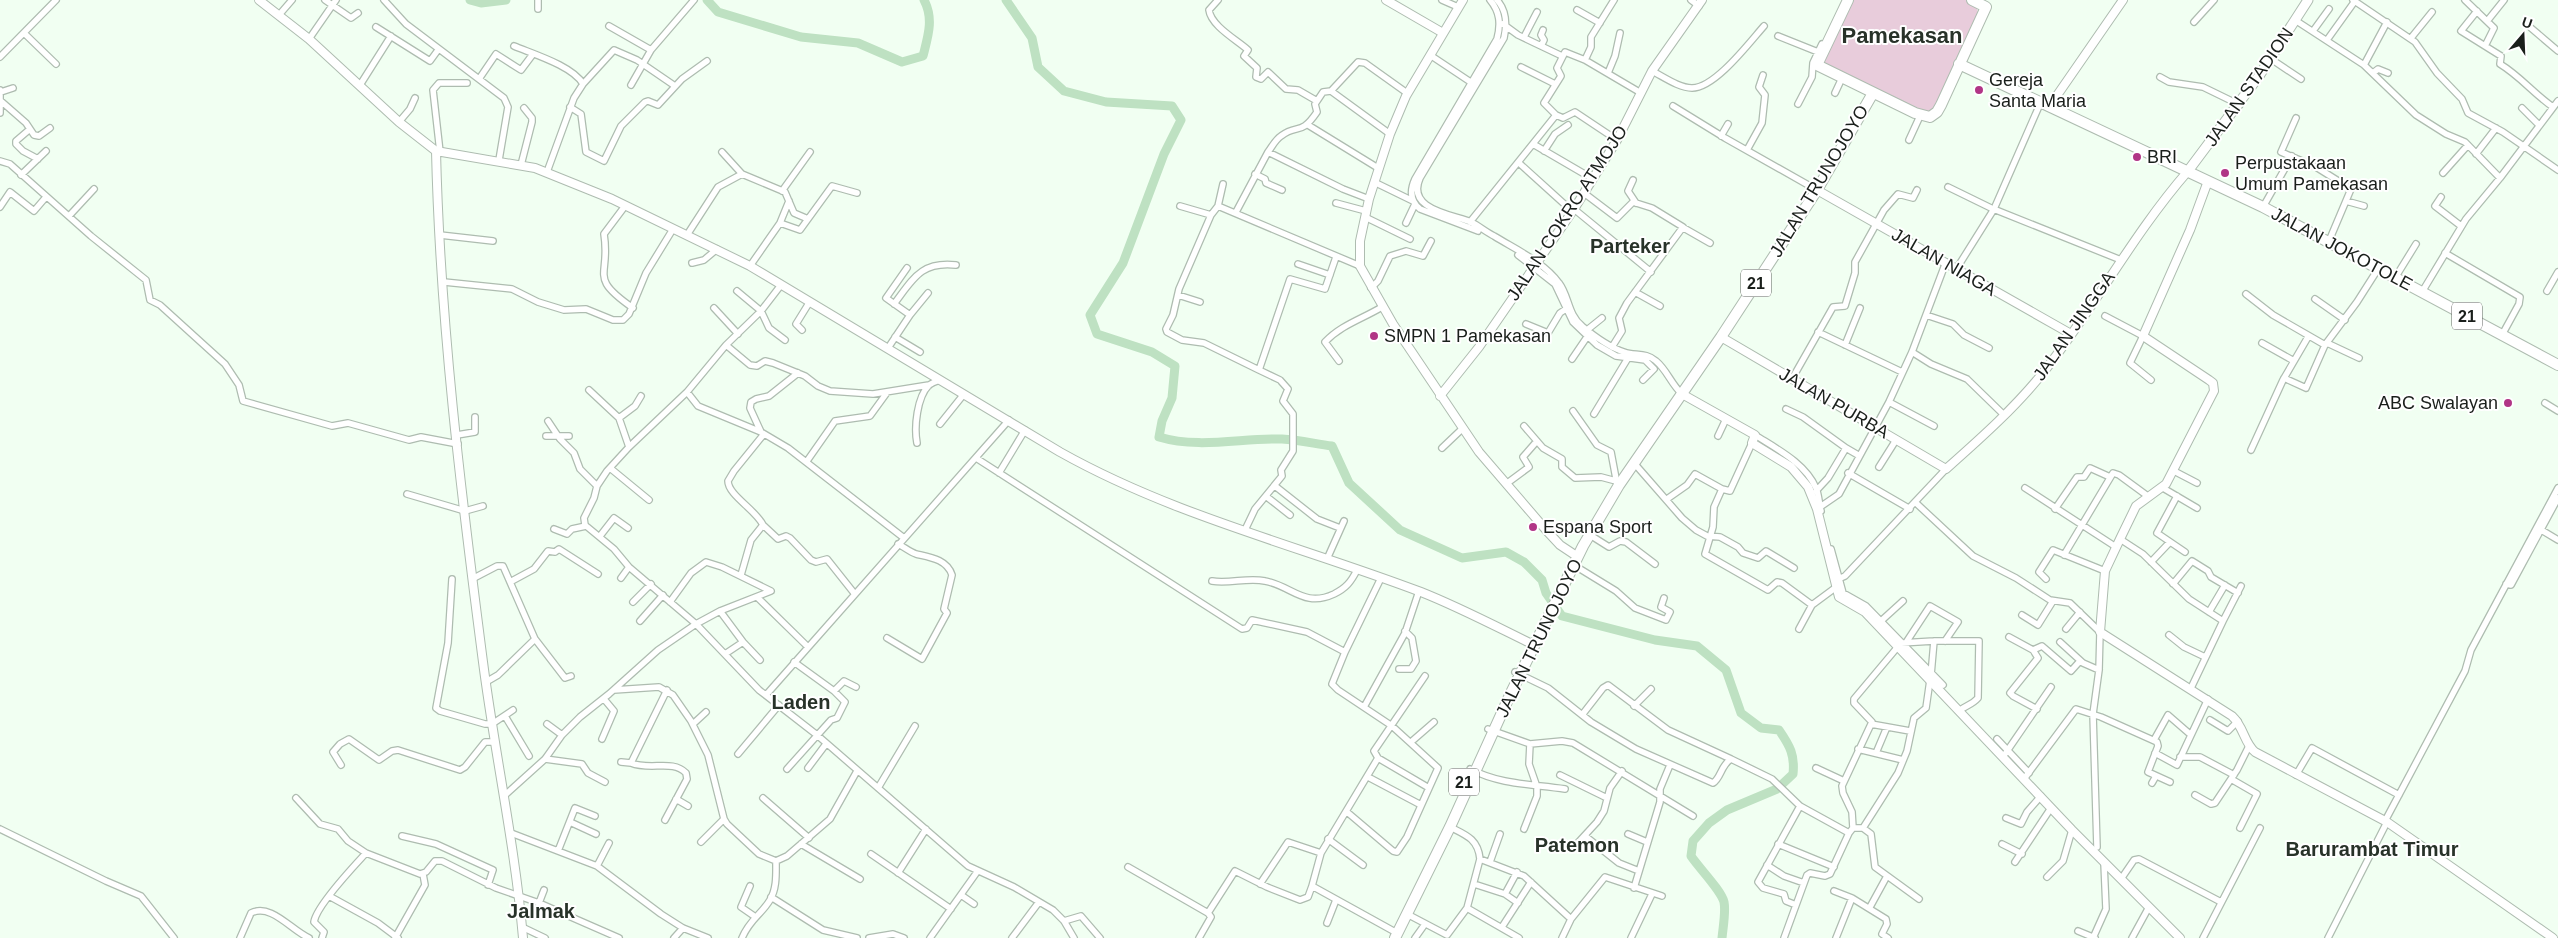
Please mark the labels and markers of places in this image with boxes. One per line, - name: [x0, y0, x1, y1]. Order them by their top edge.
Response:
- place label: Gereja Santa Maria: [1989, 70, 2087, 111]
- marker: Gereja Santa Maria: [1973, 84, 1985, 96]
- place label: BRI: [2147, 147, 2177, 167]
- marker: BRI: [2131, 151, 2143, 163]
- place label: Perpustakaan Umum Pamekasan: [2235, 153, 2388, 194]
- marker: Perpustakaan Umum Pamekasan: [2219, 167, 2231, 179]
- place label: SMPN 1 Pamekasan: [1384, 326, 1551, 346]
- marker: SMPN 1 Pamekasan: [1368, 330, 1380, 342]
- place label: ABC Swalayan: [2378, 393, 2498, 413]
- marker: ABC Swalayan: [2502, 397, 2514, 409]
- place label: Espana Sport: [1543, 517, 1652, 537]
- marker: Espana Sport: [1527, 521, 1539, 533]

